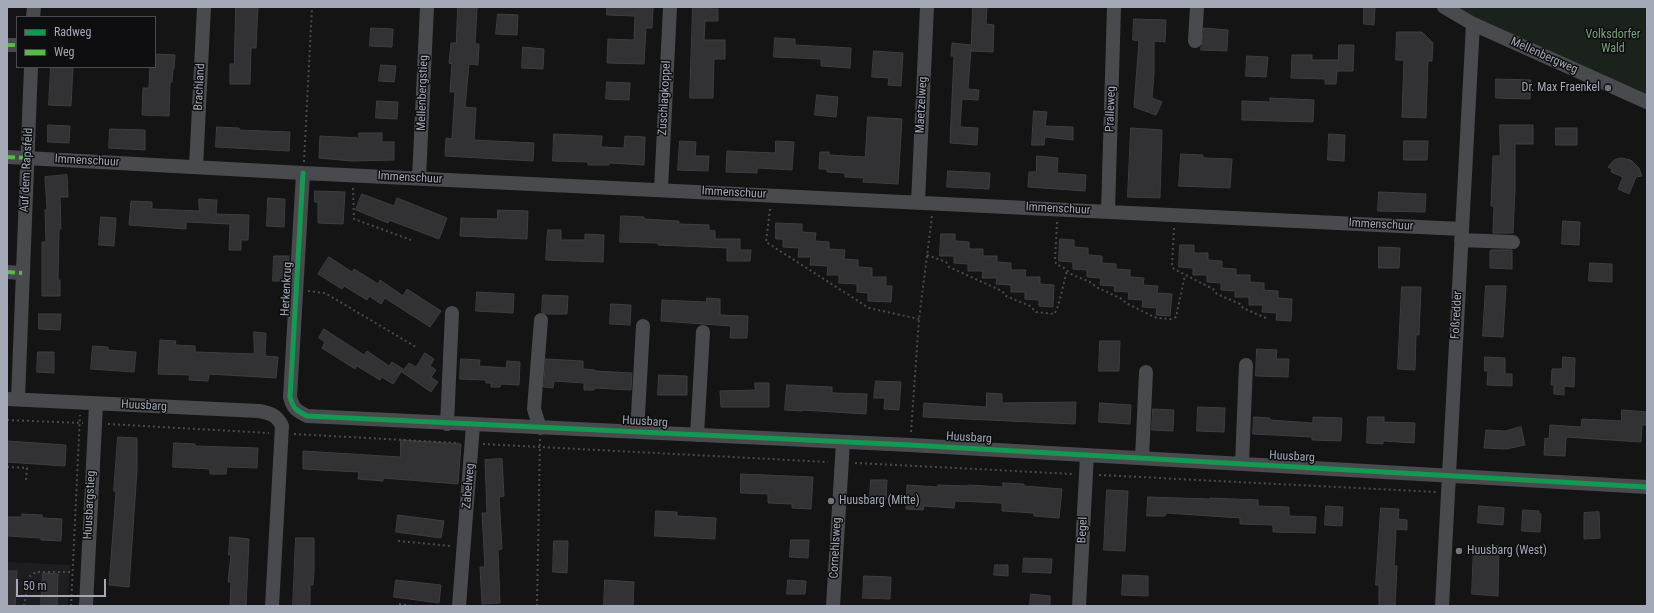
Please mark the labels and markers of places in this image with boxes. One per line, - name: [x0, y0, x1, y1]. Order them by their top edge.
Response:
- place label: Dr. Max Fraenkel: [1522, 81, 1600, 95]
- marker: Dr. Max Fraenkel: [1603, 83, 1613, 93]
- place label: Huusbarg (Mitte): [839, 494, 920, 508]
- marker: Huusbarg (Mitte): [826, 496, 836, 506]
- place label: Huusbarg (West): [1467, 544, 1547, 558]
- marker: Huusbarg (West): [1454, 546, 1464, 556]

